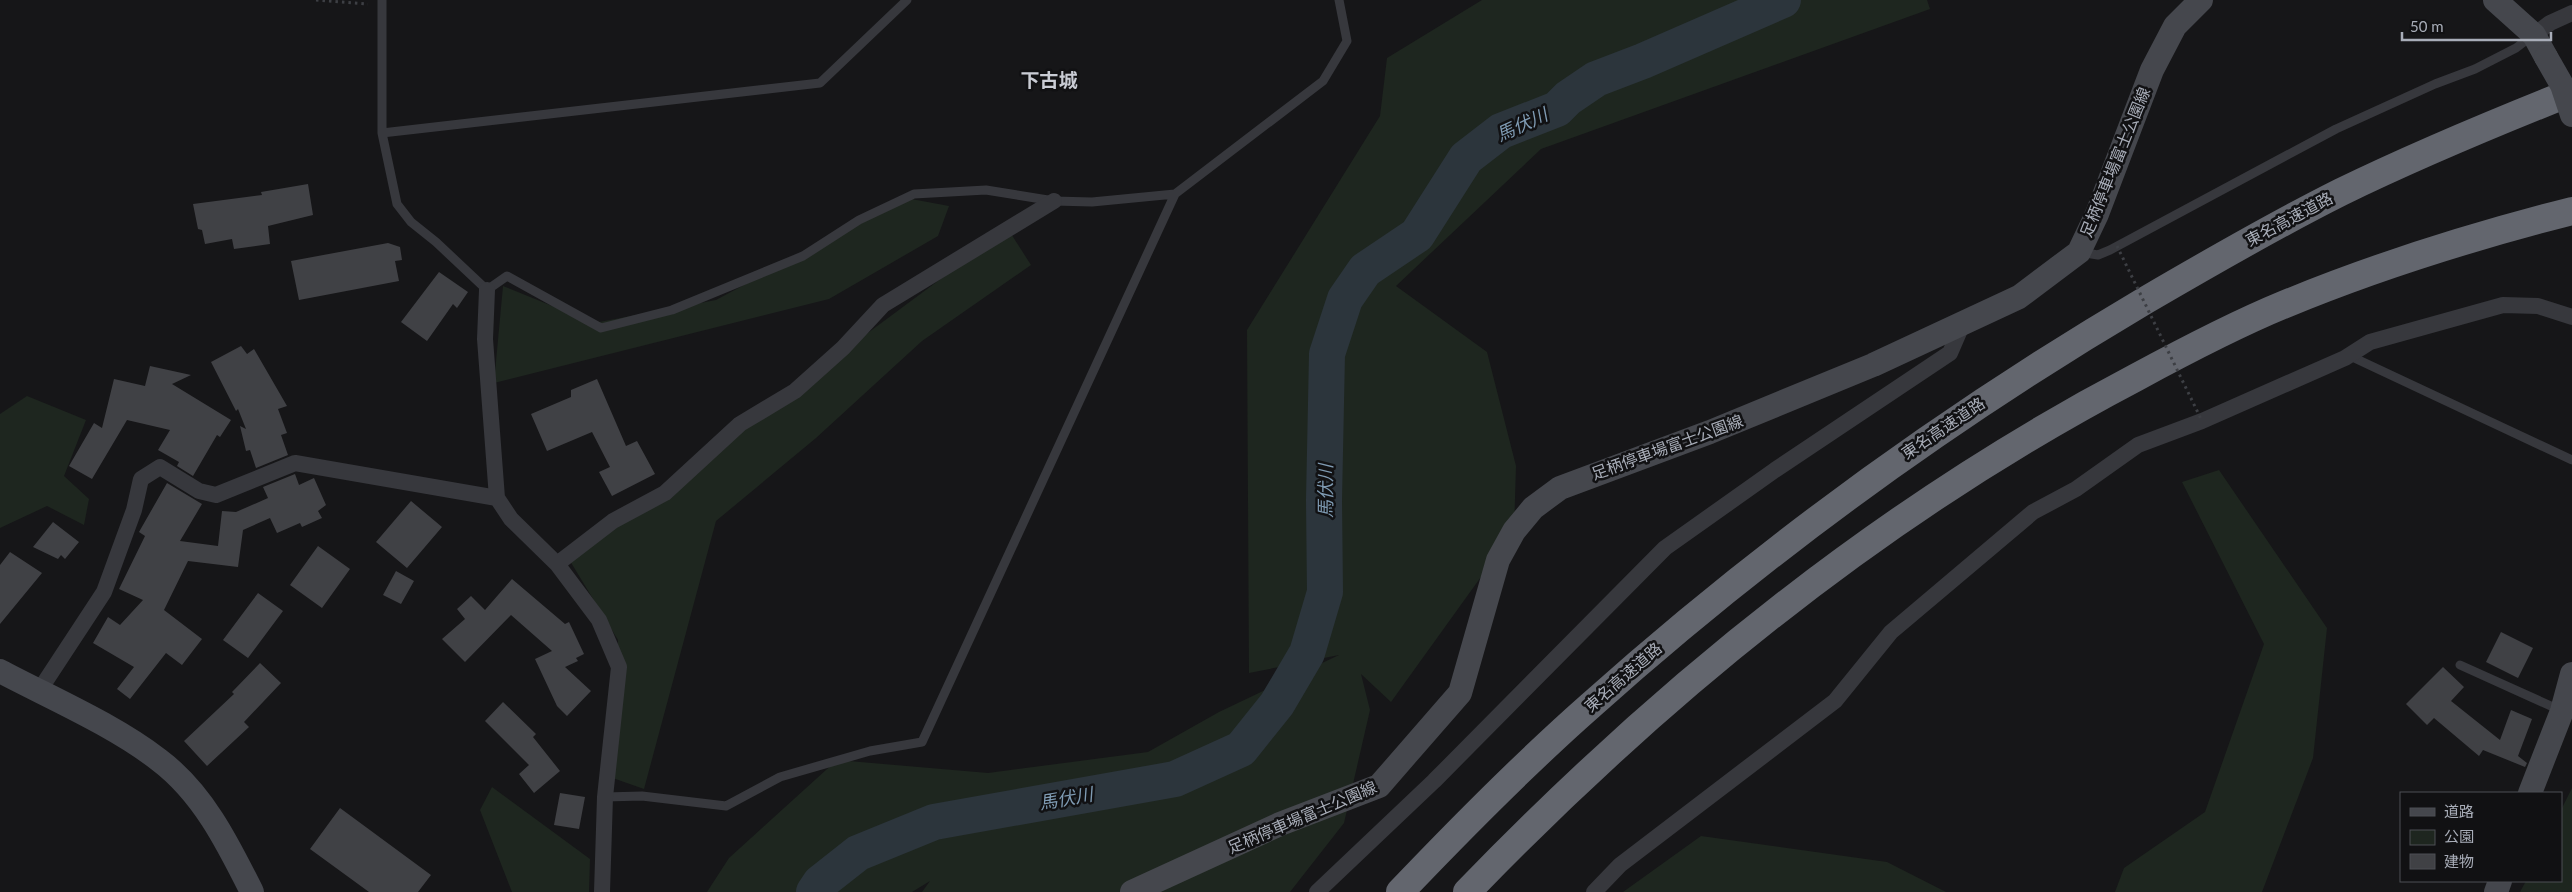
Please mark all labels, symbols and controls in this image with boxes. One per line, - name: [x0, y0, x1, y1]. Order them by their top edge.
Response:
- scale bar: [2402, 10, 2551, 42]
- text: 50 m: [2410, 17, 2444, 35]
- district label: 下古城: [1020, 68, 1078, 91]
- street label: 足柄停車場富士公園線: [2076, 84, 2153, 240]
- water label: 馬伏川: [1492, 102, 1553, 145]
- street label: 東名高速道路: [2242, 188, 2336, 249]
- street label: 東名高速道路: [1898, 393, 1988, 462]
- street label: 足柄停車場富士公園線: [1588, 410, 1745, 483]
- water label: 馬伏川: [1314, 462, 1336, 518]
- street label: 東名高速道路: [1580, 638, 1665, 715]
- street label: 足柄停車場富士公園線: [1224, 777, 1379, 857]
- water label: 馬伏川: [1037, 782, 1096, 814]
- legend: [2400, 792, 2562, 882]
- text: 道路: [2444, 802, 2474, 820]
- text: 公園: [2444, 827, 2474, 845]
- text: 建物: [2444, 852, 2474, 870]

